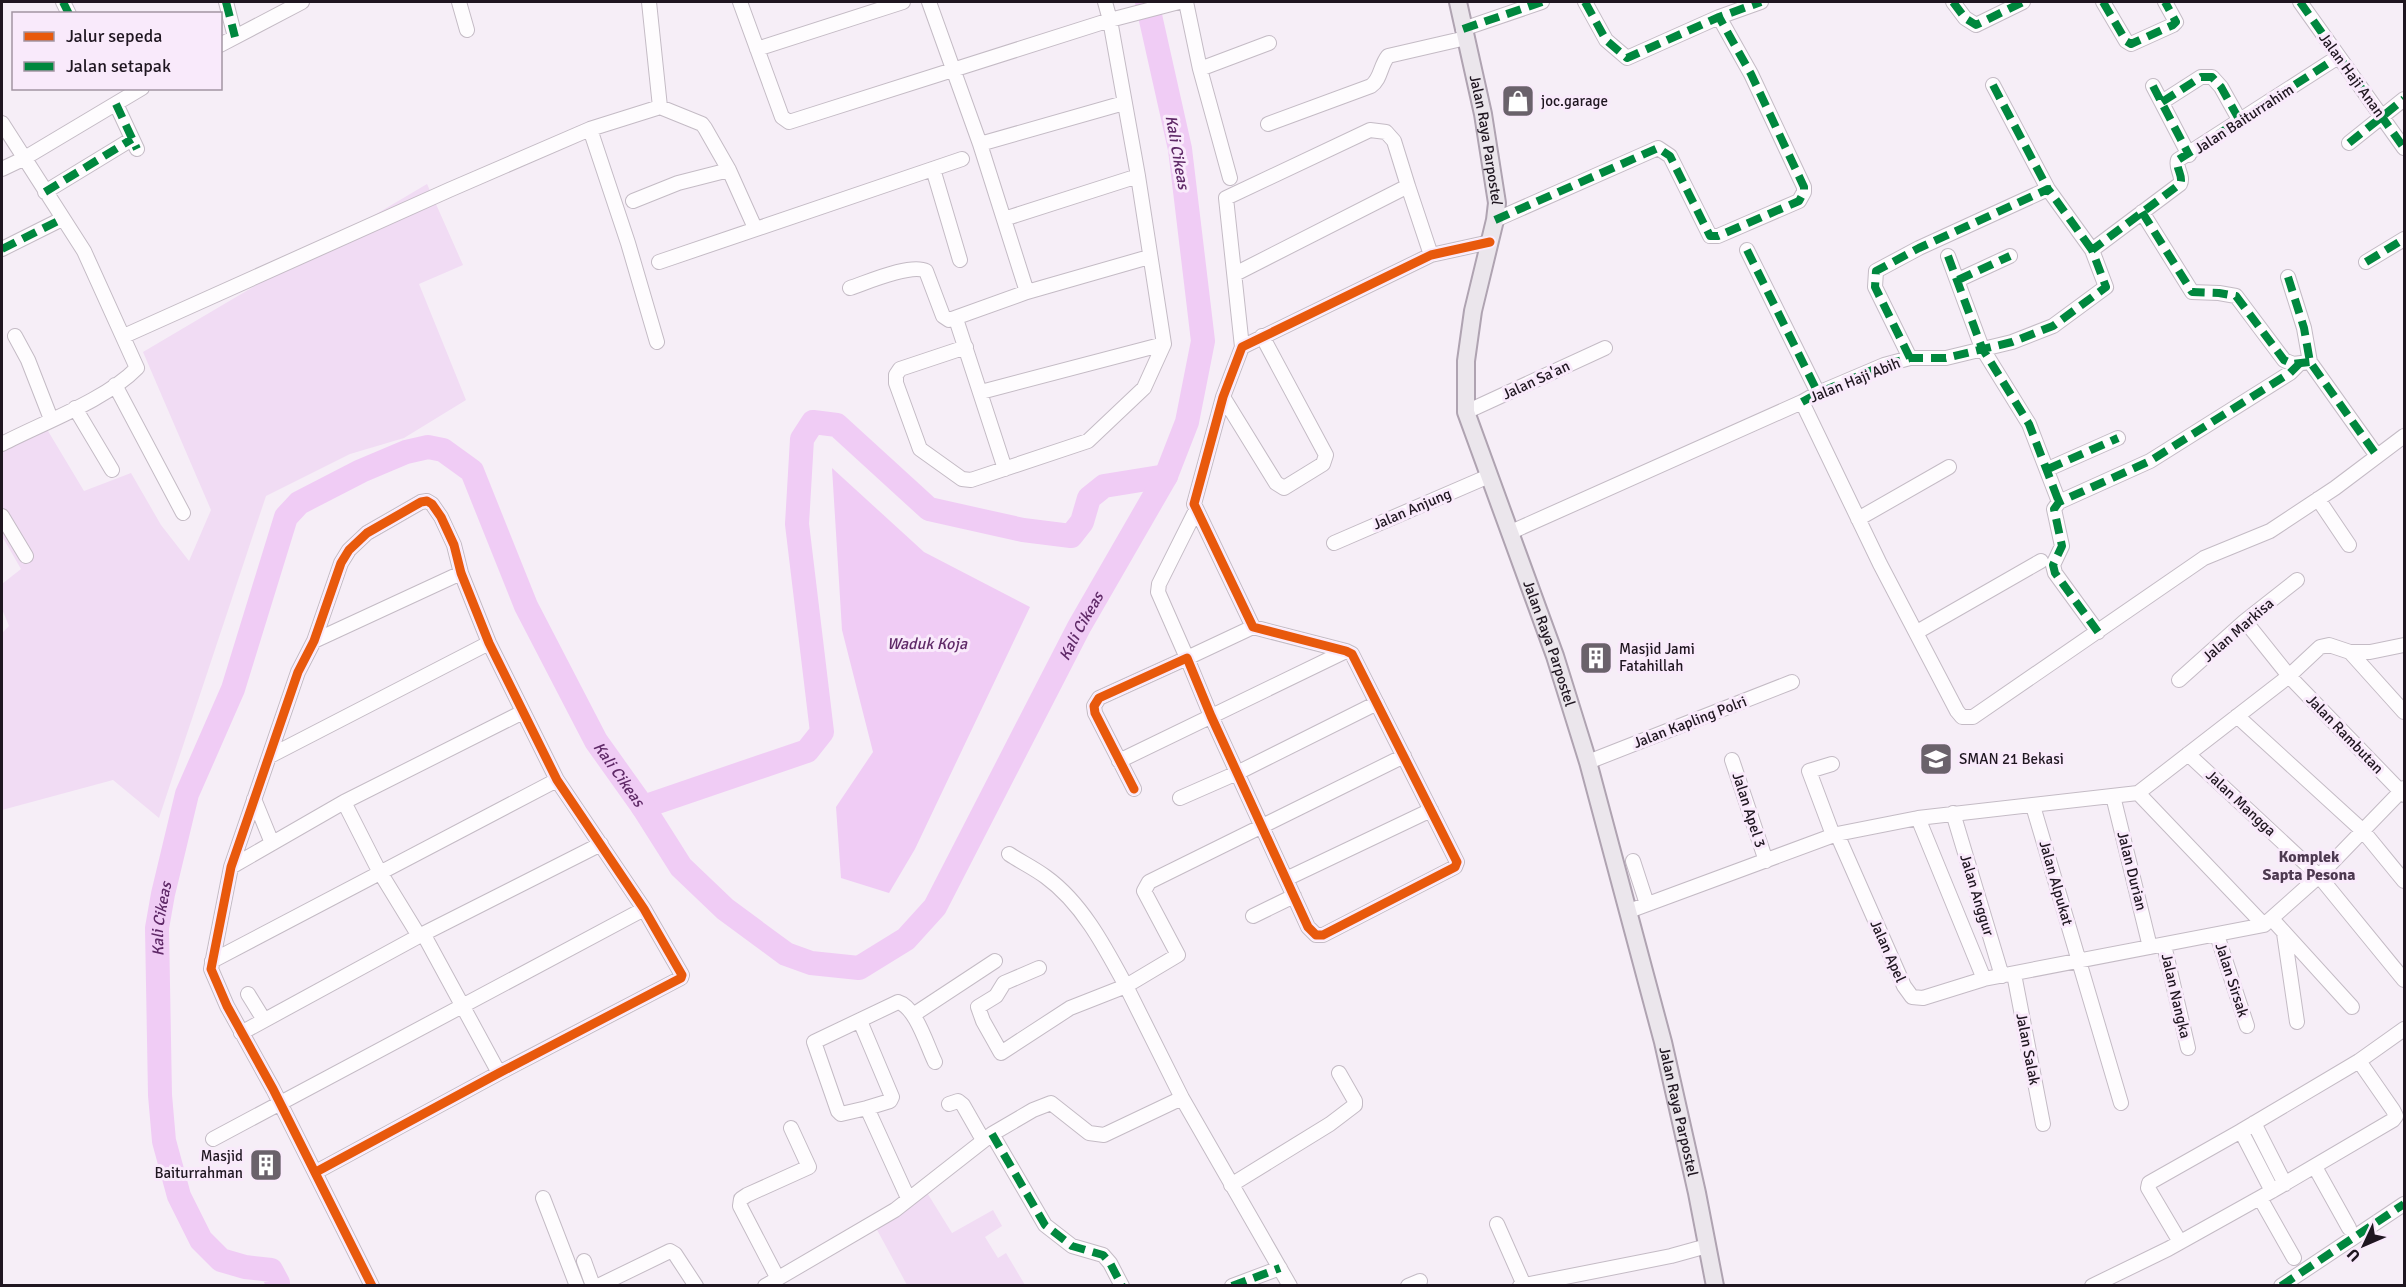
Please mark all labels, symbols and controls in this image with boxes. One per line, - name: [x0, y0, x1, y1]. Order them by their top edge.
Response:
- legend: [12, 12, 222, 90]
- text: Jalur sepeda: [66, 25, 162, 47]
- street label: Jalan Haji Anan: [2315, 29, 2389, 121]
- text: Jalan setapak: [66, 55, 171, 77]
- street label: Jalan Raya Parpostel: [1466, 73, 1506, 206]
- street label: Jalan Baiturrahim: [2191, 80, 2297, 158]
- shop icon: joc.garage: [1500, 83, 1536, 119]
- place label: joc.garage: [1541, 92, 1608, 110]
- water label: Kali Cikeas: [1161, 114, 1194, 193]
- street label: Jalan Haji Abih: [1807, 354, 1903, 406]
- street label: Jalan Sa'an: [1499, 357, 1573, 403]
- street label: Jalan Anjung: [1370, 484, 1454, 534]
- street label: Jalan Raya Parpostel: [1519, 578, 1579, 709]
- water label: Kali Cikeas: [1055, 587, 1109, 664]
- street label: Jalan Markisa: [2199, 594, 2277, 666]
- water label: Waduk Koja: [887, 634, 968, 654]
- building icon: Masjid Jami Fatahillah: [1578, 640, 1614, 676]
- place label: Masjid Jami Fatahillah: [1619, 640, 1695, 675]
- street label: Jalan Rambutan: [2303, 691, 2387, 777]
- street label: Jalan Kapling Polri: [1631, 692, 1749, 752]
- water label: Kali Cikeas: [589, 738, 650, 812]
- school or university icon: SMAN 21 Bekasi: [1918, 741, 1954, 777]
- place label: SMAN 21 Bekasi: [1959, 750, 2064, 768]
- street label: Jalan Mangga: [2202, 766, 2280, 840]
- street label: Jalan Apel 3: [1728, 770, 1770, 850]
- street label: Jalan Durian: [2113, 830, 2151, 912]
- street label: Jalan Alpukat: [2035, 839, 2077, 927]
- district label: Komplek Sapta Pesona: [2263, 847, 2355, 885]
- street label: Jalan Anggur: [1956, 852, 1998, 938]
- water label: Kali Cikeas: [148, 878, 177, 956]
- street label: Jalan Apel: [1866, 917, 1910, 985]
- street label: Jalan Sirsak: [2212, 941, 2253, 1020]
- street label: Jalan Nangka: [2158, 952, 2194, 1040]
- street label: Jalan Salak: [2012, 1011, 2044, 1087]
- street label: Jalan Raya Parpostel: [1655, 1045, 1702, 1178]
- place label: Masjid Baiturrahman: [154, 1147, 243, 1182]
- building icon: Masjid Baiturrahman: [248, 1147, 284, 1183]
- north arrow: [2334, 1215, 2394, 1275]
- text: U: [2343, 1244, 2365, 1266]

